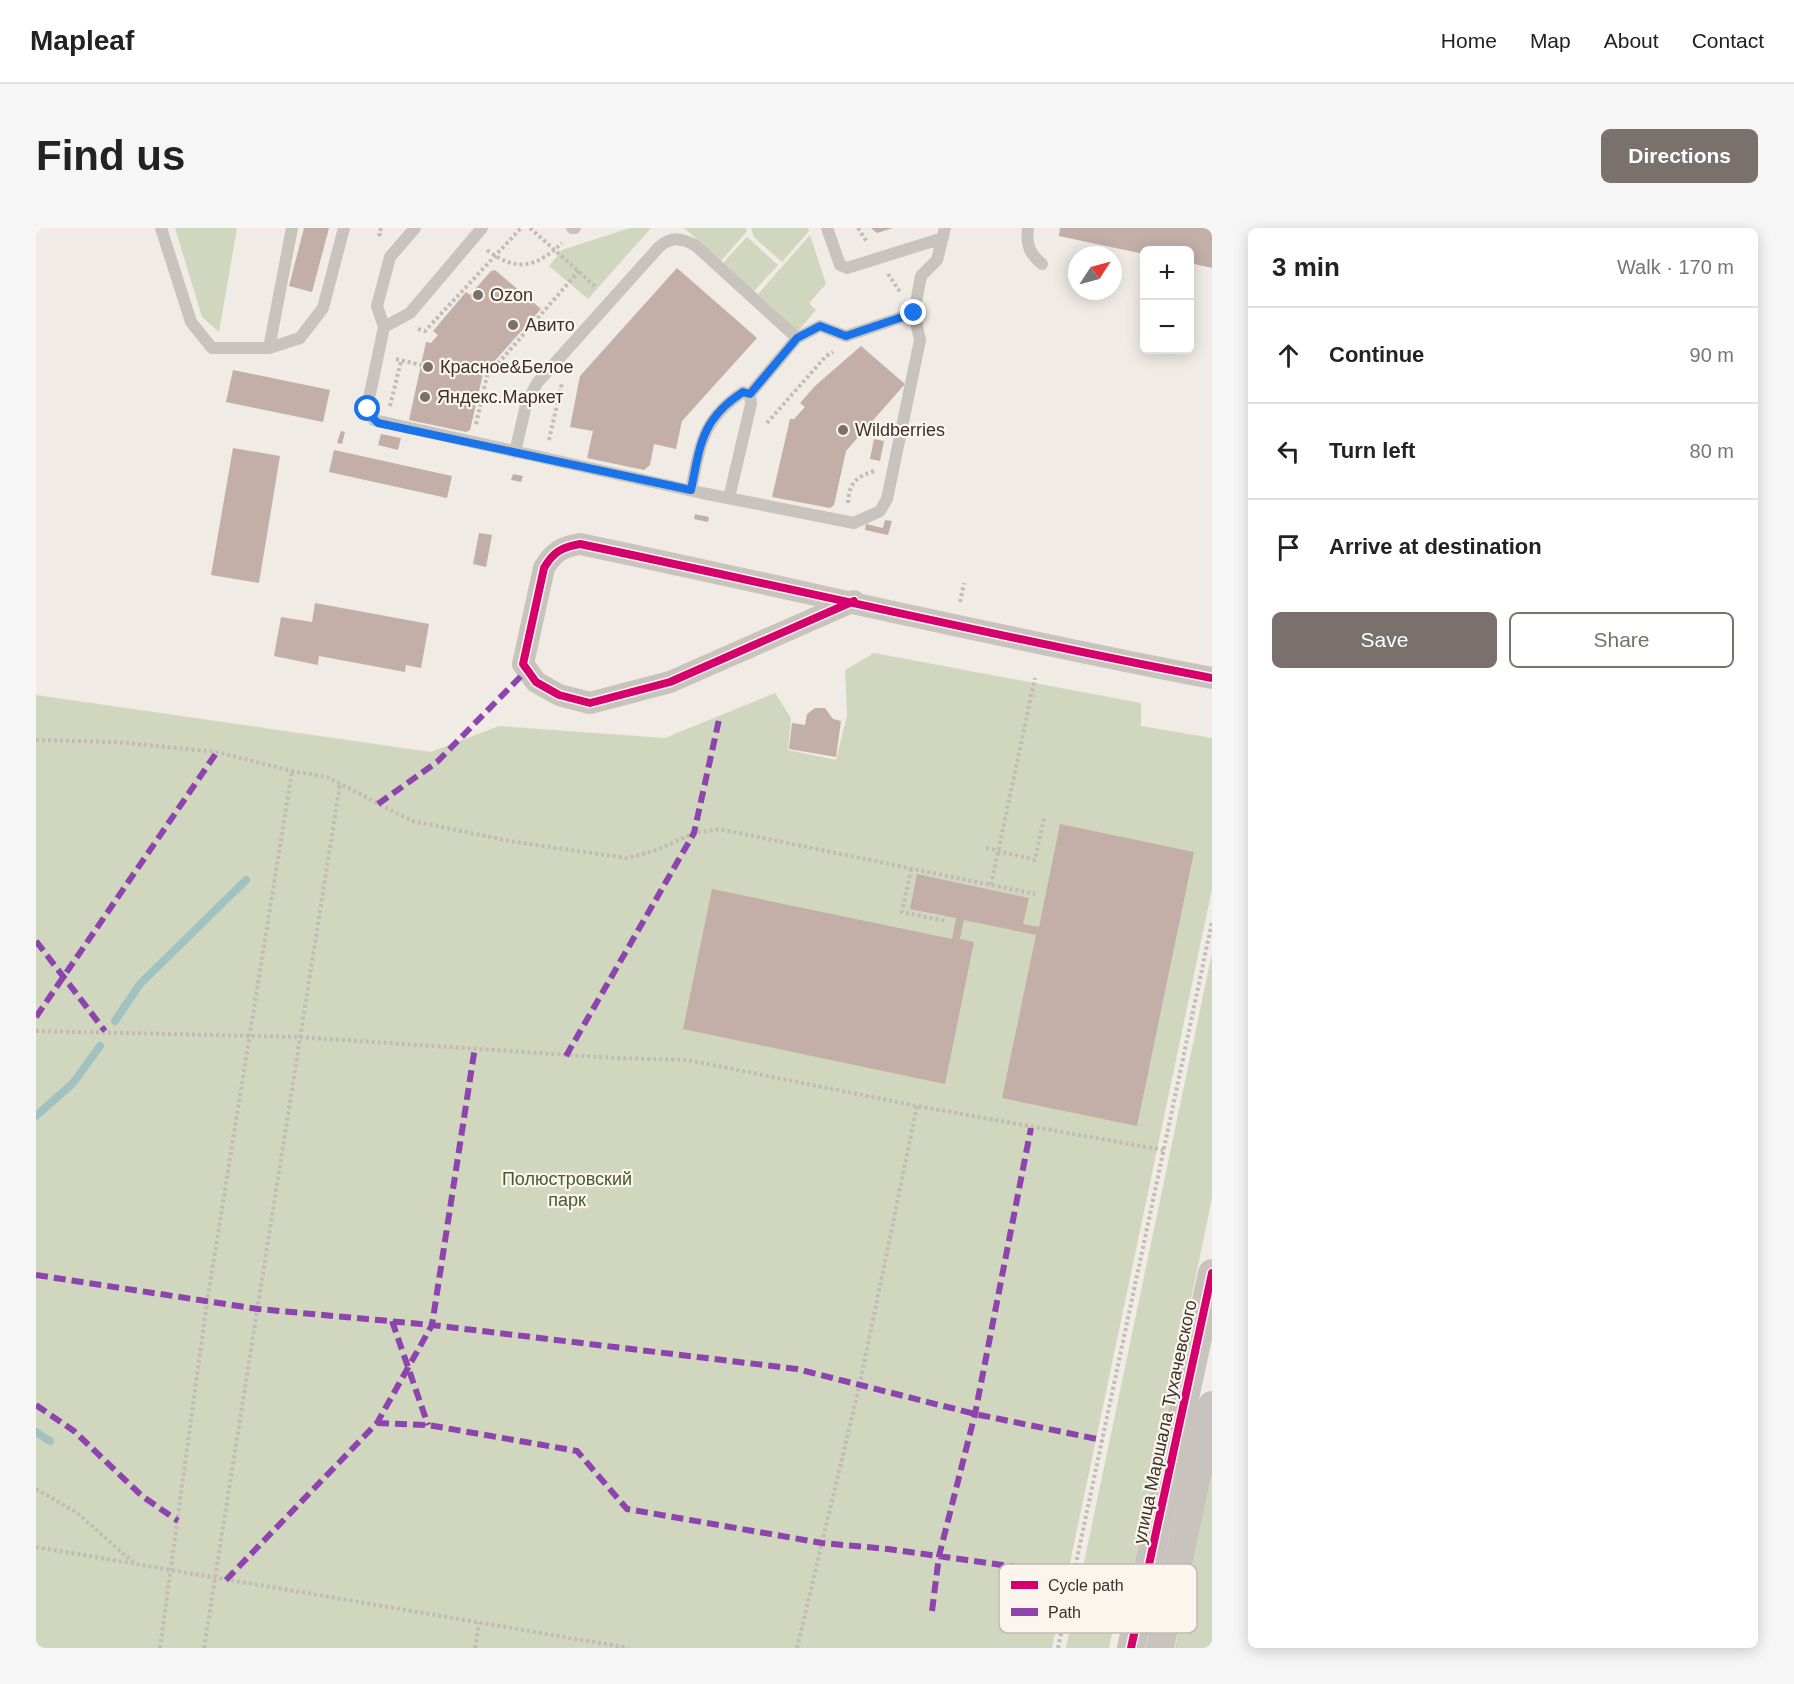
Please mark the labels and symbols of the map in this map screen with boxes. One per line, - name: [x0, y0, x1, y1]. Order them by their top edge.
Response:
- north arrow: [1068, 246, 1122, 300]
- place label: Ozon: [490, 285, 533, 305]
- marker: Ozon: [471, 288, 485, 302]
- route end: [900, 299, 926, 325]
- place label: Авито: [525, 315, 575, 335]
- marker: Авито: [506, 318, 520, 332]
- place label: Красное&Белое: [440, 357, 573, 377]
- marker: Красное&Белое: [421, 360, 435, 374]
- place label: Яндекс.Маркет: [437, 387, 563, 407]
- marker: Яндекс.Маркет: [418, 390, 432, 404]
- route start: [354, 395, 380, 421]
- place label: Wildberries: [855, 420, 945, 440]
- marker: Wildberries: [836, 423, 850, 437]
- park label: Полюстровский парк: [502, 1169, 632, 1210]
- street label: улица Маршала Тухачевского: [1129, 1298, 1201, 1546]
- legend: [999, 1564, 1197, 1633]
- text: Cycle path: [1048, 1577, 1124, 1594]
- text: Path: [1048, 1604, 1081, 1621]

